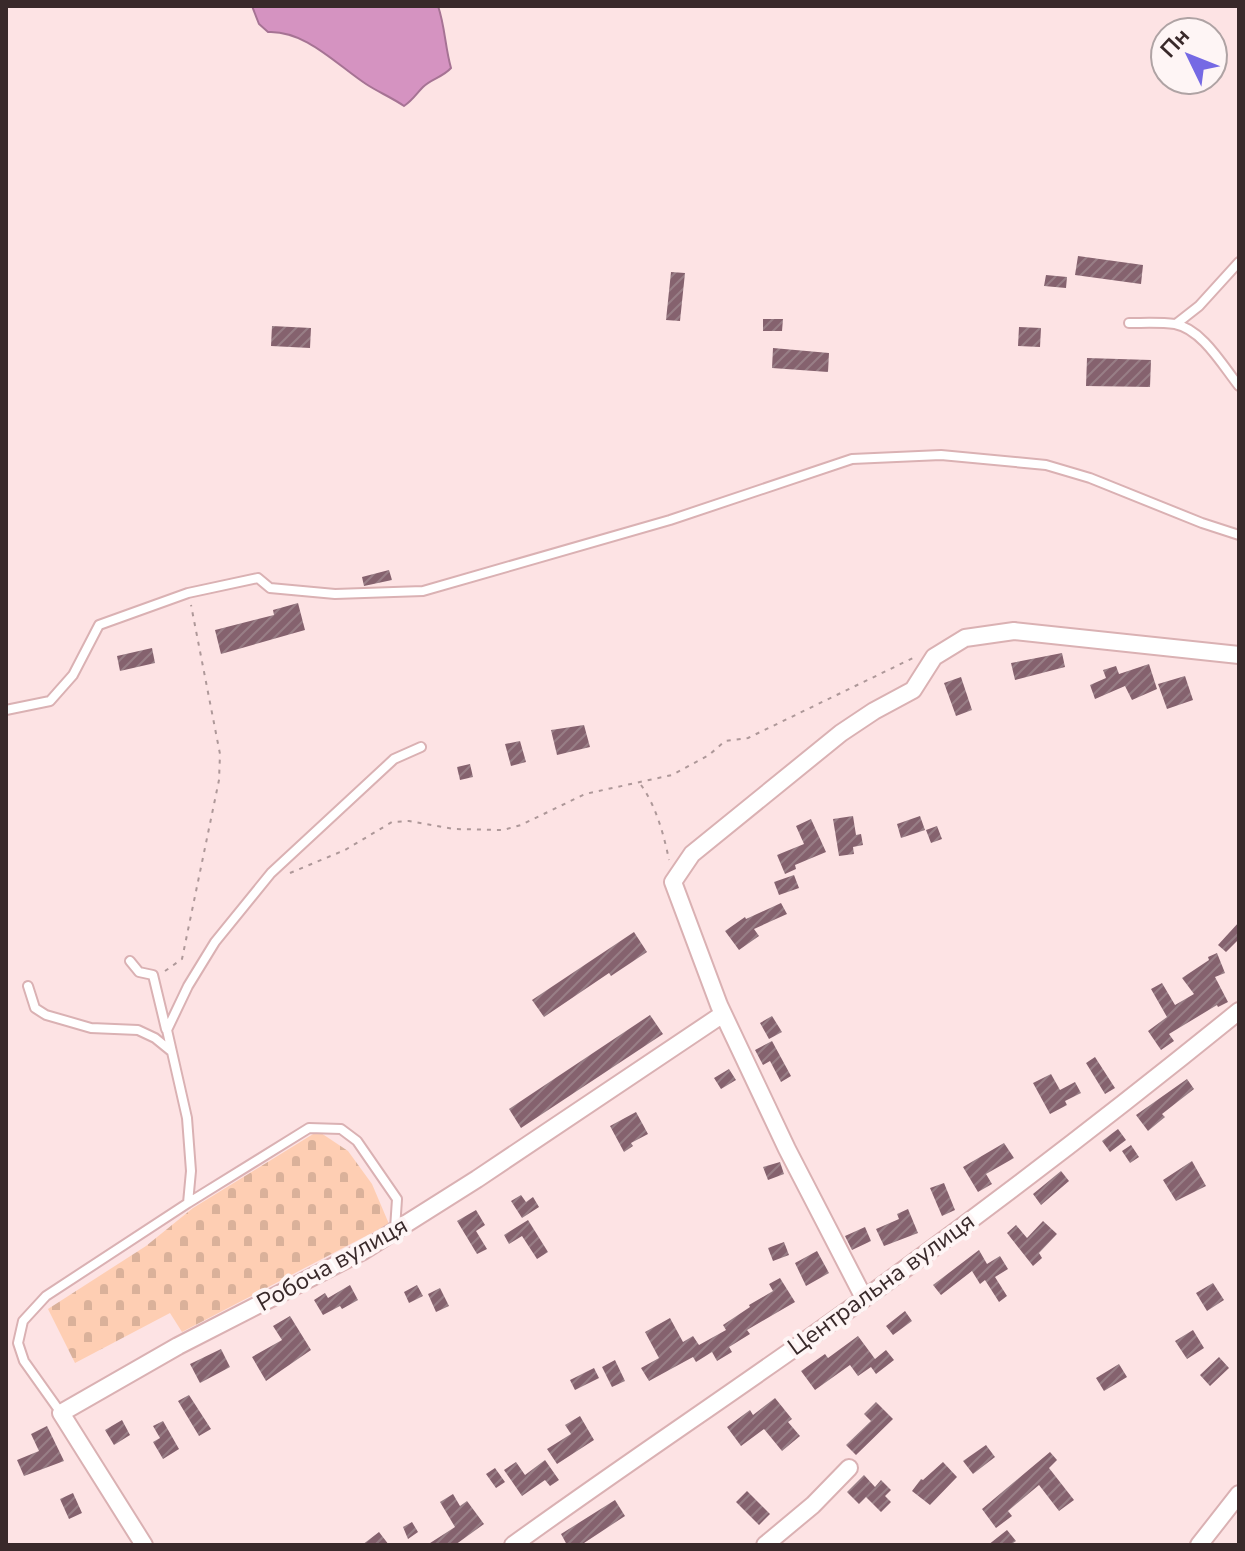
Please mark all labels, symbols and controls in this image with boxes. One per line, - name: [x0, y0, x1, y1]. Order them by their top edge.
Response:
- north arrow: [1149, 16, 1229, 96]
- text: Пн: [1154, 22, 1196, 64]
- street label: Центральна вулиця: [781, 1205, 981, 1363]
- street label: Робоча вулиця: [251, 1209, 413, 1319]

